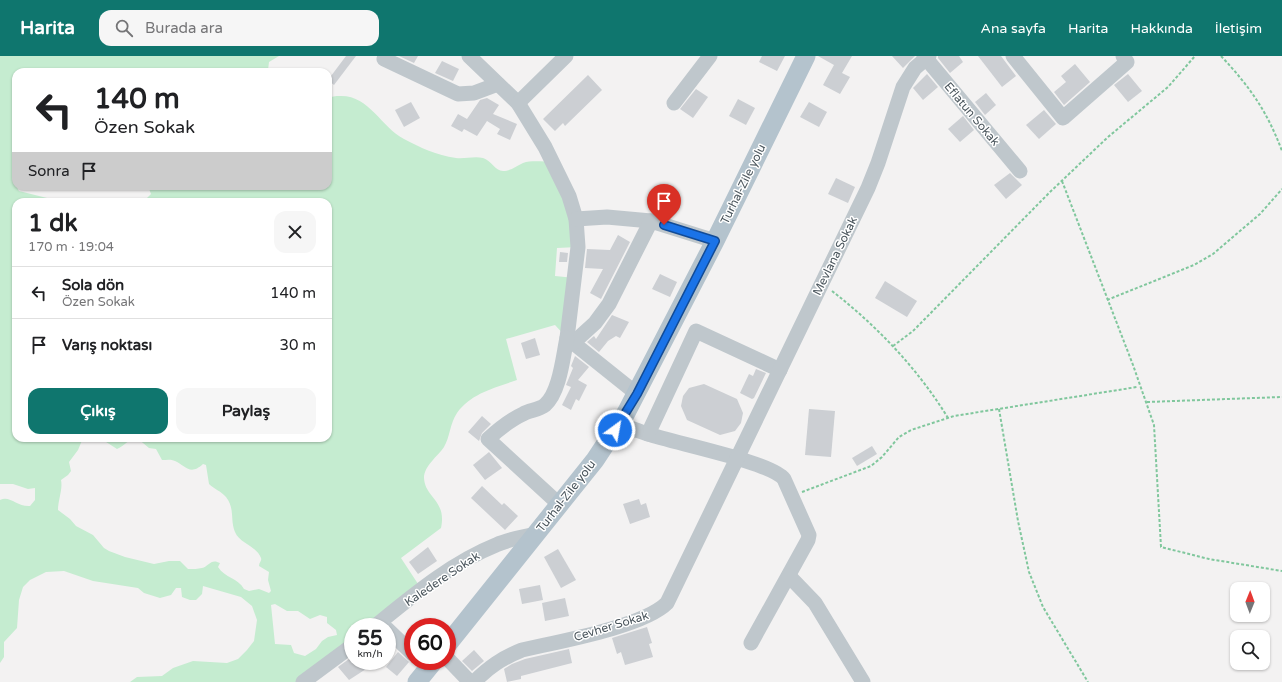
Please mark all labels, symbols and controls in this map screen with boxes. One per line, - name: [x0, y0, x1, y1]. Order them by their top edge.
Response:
- search box: [99, 10, 379, 46]
- text: Harita: [20, 17, 75, 39]
- icon: search: [113, 17, 135, 39]
- text: Burada ara: [145, 19, 223, 37]
- text: Ana sayfa: [981, 20, 1046, 37]
- text: Harita: [1068, 20, 1108, 37]
- text: Hakkında: [1130, 20, 1193, 37]
- text: İletişim: [1215, 20, 1262, 37]
- street label: Eflatun Sokak: [941, 79, 1003, 149]
- text: 140 m: [94, 82, 180, 116]
- icon: left: [28, 84, 80, 136]
- text: Özen Sokak: [94, 116, 195, 138]
- street label: Turhal-Zile yolu: [718, 142, 768, 226]
- icon: arrive: [78, 160, 100, 182]
- text: Sonra: [28, 162, 70, 180]
- pin: [647, 184, 681, 225]
- icon: arrive: [653, 190, 675, 212]
- text: 1 dk: [28, 209, 78, 238]
- button: close: [274, 211, 316, 253]
- street label: Mevlana Sokak: [810, 214, 860, 298]
- text: 170 m · 19:04: [28, 239, 114, 255]
- text: Sola dön: [62, 276, 124, 294]
- icon: left: [28, 282, 50, 304]
- text: 140 m: [270, 284, 316, 302]
- text: Özen Sokak: [62, 294, 135, 310]
- icon: arrive: [28, 334, 50, 356]
- text: Varış noktası: [62, 336, 152, 354]
- text: 30 m: [279, 336, 316, 354]
- button: Çıkış: [28, 388, 168, 434]
- button: Paylaş: [176, 388, 316, 434]
- position arrow: [594, 409, 636, 451]
- street label: Turhal-Zile yolu: [534, 457, 598, 535]
- street label: Kaledere Sokak: [402, 548, 483, 609]
- north arrow: [1230, 582, 1270, 622]
- map controls: [1230, 582, 1270, 670]
- street label: Cevher Sokak: [572, 608, 651, 644]
- speed limit sign: 60: [404, 618, 456, 670]
- text: 55: [357, 627, 383, 651]
- button: search: [1230, 630, 1270, 670]
- text: km/h: [357, 648, 383, 660]

